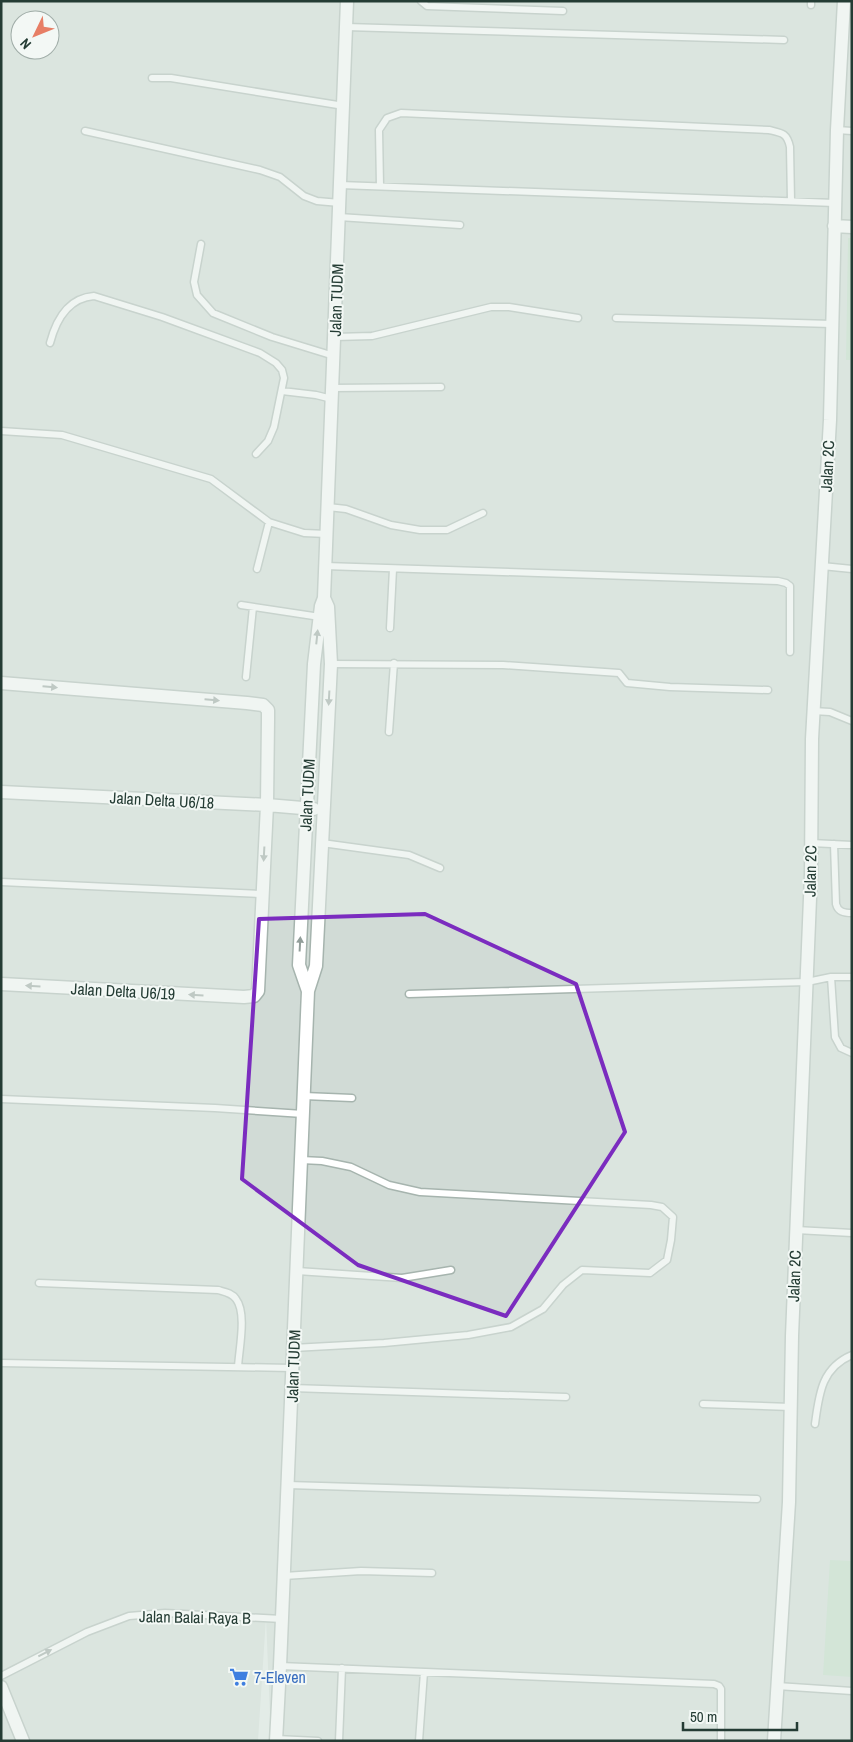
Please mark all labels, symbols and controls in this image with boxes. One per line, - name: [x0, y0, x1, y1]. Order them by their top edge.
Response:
- north arrow: [10, 10, 60, 60]
- text: N: [16, 35, 35, 53]
- street label: Jalan TUDM: [324, 263, 348, 337]
- street label: Jalan 2C: [815, 440, 839, 492]
- one-way arrow: [313, 629, 321, 645]
- one-way arrow: [42, 684, 58, 692]
- one-way arrow: [324, 691, 332, 707]
- one-way arrow: [204, 696, 220, 704]
- street label: Jalan TUDM: [294, 758, 320, 832]
- street label: Jalan Delta U6/18: [109, 786, 215, 814]
- street label: Jalan 2C: [799, 845, 821, 897]
- one-way arrow: [260, 846, 268, 862]
- one-way arrow: [297, 936, 305, 952]
- street label: Jalan Delta U6/19: [70, 977, 176, 1005]
- one-way arrow: [25, 981, 41, 989]
- one-way arrow: [187, 990, 203, 998]
- street label: Jalan 2C: [782, 1250, 806, 1302]
- street label: Jalan TUDM: [281, 1329, 305, 1403]
- street label: Jalan Balai Raya B: [139, 1605, 251, 1629]
- one-way arrow: [37, 1649, 52, 1657]
- supermarket icon: 7-Eleven: [228, 1666, 250, 1688]
- place label: 7-Eleven: [254, 1666, 306, 1688]
- scale bar: [683, 1700, 797, 1732]
- text: 50 m: [690, 1706, 717, 1727]

